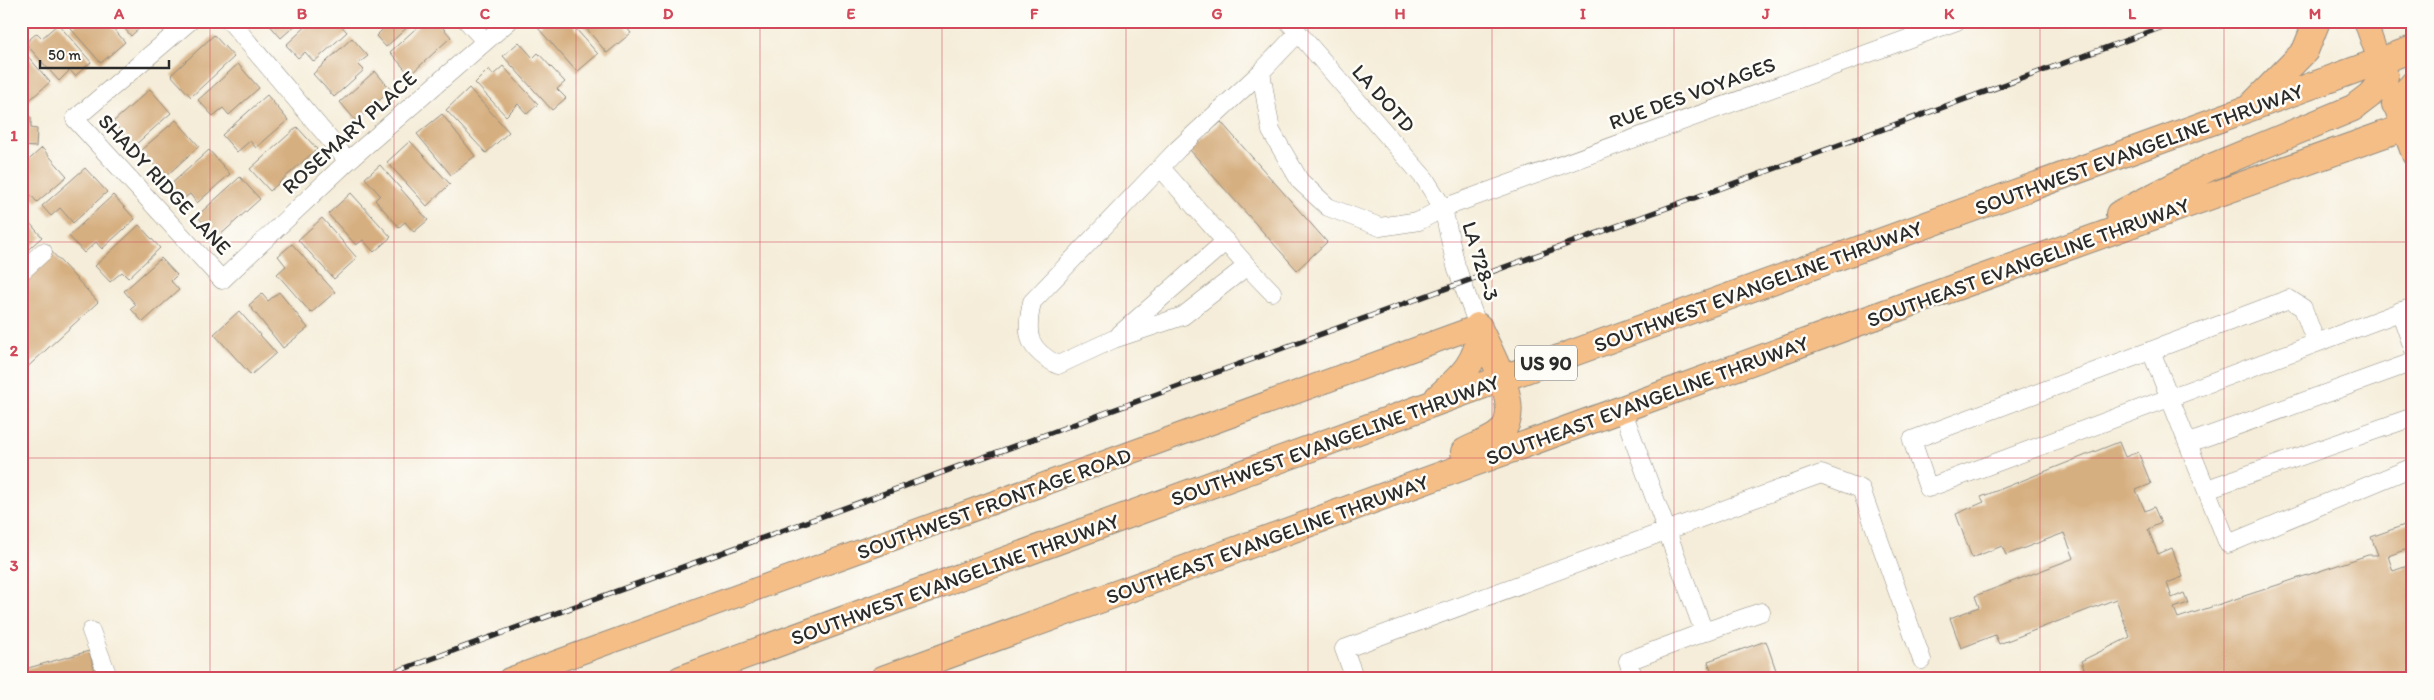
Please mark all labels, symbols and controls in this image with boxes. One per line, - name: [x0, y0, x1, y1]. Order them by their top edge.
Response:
- text: A: [113, 4, 125, 23]
- text: B: [297, 4, 308, 23]
- text: C: [480, 4, 491, 23]
- text: D: [663, 4, 674, 23]
- text: E: [847, 4, 856, 23]
- text: F: [1030, 4, 1039, 23]
- text: G: [1211, 4, 1223, 23]
- text: H: [1394, 4, 1406, 23]
- text: I: [1580, 4, 1586, 23]
- text: J: [1761, 4, 1770, 23]
- text: K: [1944, 4, 1955, 23]
- text: L: [2128, 4, 2137, 23]
- text: M: [2309, 4, 2321, 23]
- scale bar: [40, 38, 169, 70]
- text: 50 m: [48, 46, 81, 64]
- street label: RUE DES VOYAGES: [1605, 51, 1779, 135]
- street label: LA DOTD: [1347, 59, 1421, 137]
- street label: ROSEMARY PLACE: [277, 65, 422, 199]
- street label: SOUTHWEST EVANGELINE THRUWAY: [1971, 78, 2307, 220]
- street label: SHADY RIDGE LANE: [93, 108, 237, 260]
- text: 1: [10, 126, 18, 145]
- street label: SOUTHEAST EVANGELINE THRUWAY: [1863, 192, 2193, 332]
- street label: SOUTHWEST EVANGELINE THRUWAY: [1590, 215, 1926, 357]
- street label: LA 728-3: [1457, 218, 1505, 304]
- street label: SOUTHEAST EVANGELINE THRUWAY: [1482, 330, 1812, 470]
- text: 2: [10, 341, 19, 360]
- road number: US 90: [1515, 346, 1577, 380]
- street label: SOUTHWEST EVANGELINE THRUWAY: [1167, 369, 1503, 511]
- street label: SOUTHWEST FRONTAGE ROAD: [853, 442, 1135, 564]
- street label: SOUTHEAST EVANGELINE THRUWAY: [1102, 469, 1432, 609]
- street label: SOUTHWEST EVANGELINE THRUWAY: [787, 508, 1123, 650]
- text: 3: [10, 556, 19, 575]

